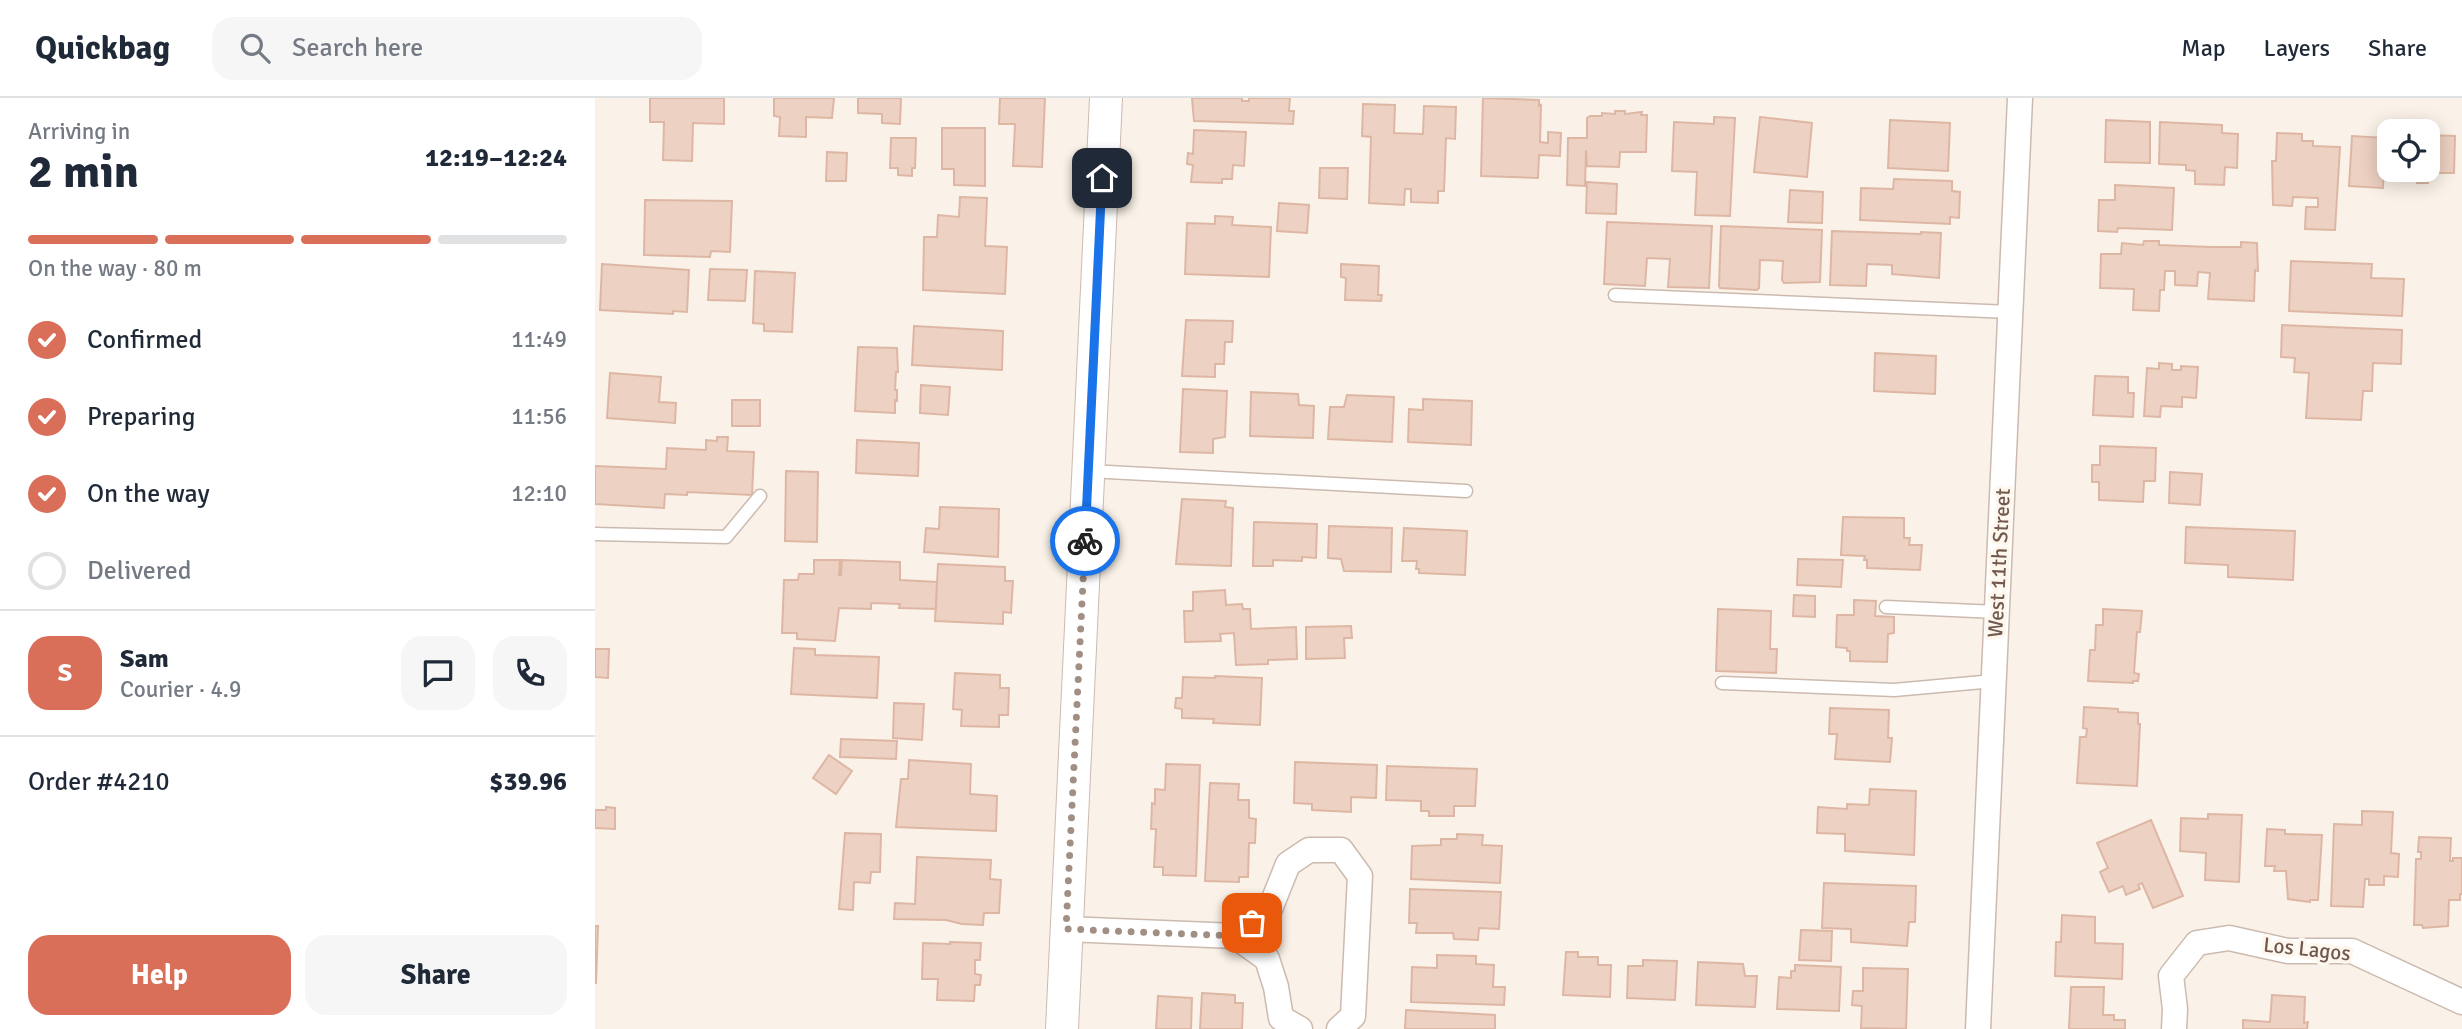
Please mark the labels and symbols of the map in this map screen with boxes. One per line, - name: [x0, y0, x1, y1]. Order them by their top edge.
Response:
- pin: [1072, 148, 1132, 208]
- street label: West 11th Street: [1982, 488, 2016, 638]
- courier: [1050, 506, 1120, 576]
- pin: [1222, 893, 1282, 953]
- street label: Los Lagos: [2262, 931, 2352, 967]

